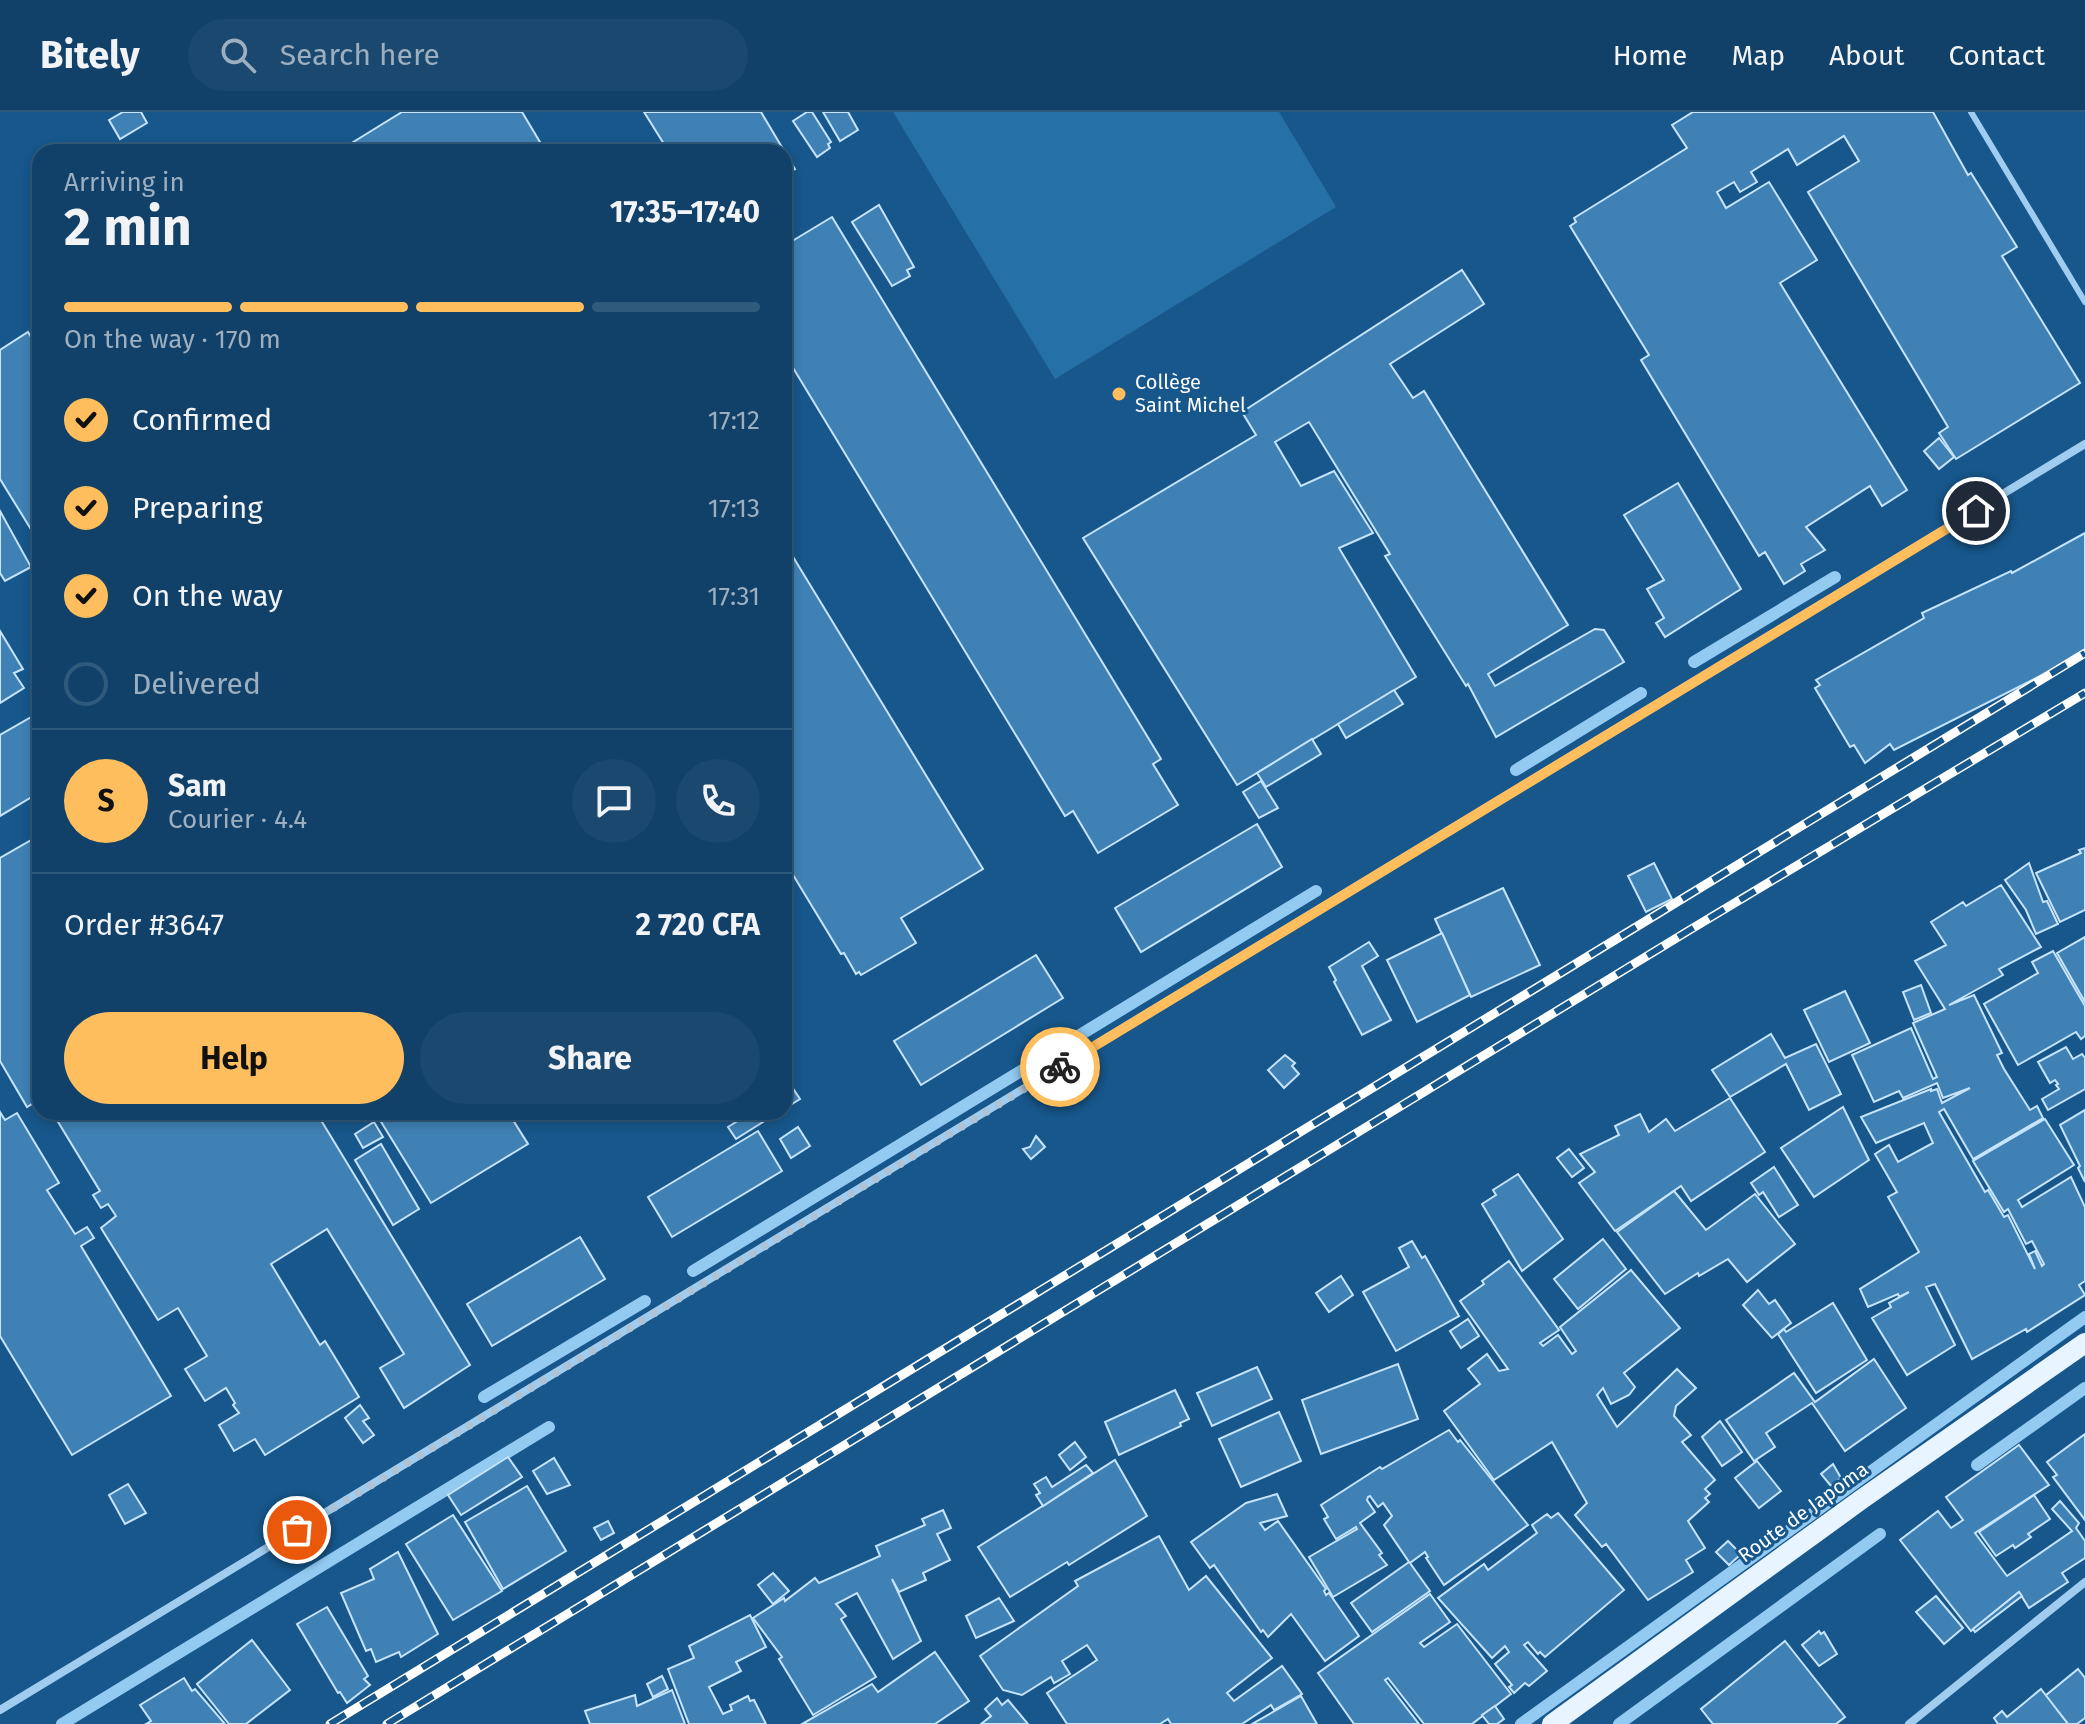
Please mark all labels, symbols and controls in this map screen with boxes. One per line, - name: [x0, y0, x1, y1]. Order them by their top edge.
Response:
- search box: [188, 19, 748, 91]
- text: Bitely: [40, 32, 140, 78]
- icon: search: [216, 33, 260, 77]
- text: Search here: [280, 37, 440, 73]
- text: Home: [1613, 39, 1687, 72]
- text: Map: [1731, 39, 1785, 72]
- text: About: [1829, 39, 1904, 72]
- text: Contact: [1948, 39, 2045, 72]
- text: Arriving in: [64, 167, 185, 198]
- text: 17:35–17:40: [610, 194, 760, 230]
- text: 2 min: [64, 196, 192, 259]
- text: On the way · 170 m: [64, 324, 281, 355]
- place label: Collège Saint Michel: [1135, 370, 1246, 417]
- marker: Collège Saint Michel: [1110, 385, 1128, 403]
- icon: check: [64, 398, 108, 442]
- text: Confirmed: [132, 402, 272, 438]
- text: 17:12: [708, 405, 760, 436]
- pin: [1942, 477, 2010, 545]
- icon: check: [64, 486, 108, 530]
- icon: home: [1954, 489, 1998, 533]
- text: Preparing: [132, 490, 263, 526]
- text: 17:13: [708, 493, 760, 524]
- icon: check: [64, 574, 108, 618]
- text: On the way: [132, 578, 283, 614]
- text: 17:31: [707, 581, 760, 612]
- text: Delivered: [132, 666, 261, 702]
- button: chat: [572, 759, 656, 843]
- button: phone: [676, 759, 760, 843]
- text: Sam: [168, 768, 227, 804]
- text: S: [97, 783, 115, 819]
- text: Courier · 4.4: [168, 804, 307, 835]
- text: Order #3647: [64, 907, 224, 943]
- text: 2 720 CFA: [635, 907, 760, 943]
- button: Help: [64, 1012, 404, 1104]
- button: Share: [420, 1012, 760, 1104]
- courier: [1020, 1027, 1100, 1107]
- icon: bike: [1038, 1045, 1082, 1089]
- street label: Route de Japoma: [1733, 1457, 1873, 1567]
- pin: [263, 1496, 331, 1564]
- icon: bag: [275, 1508, 319, 1552]

